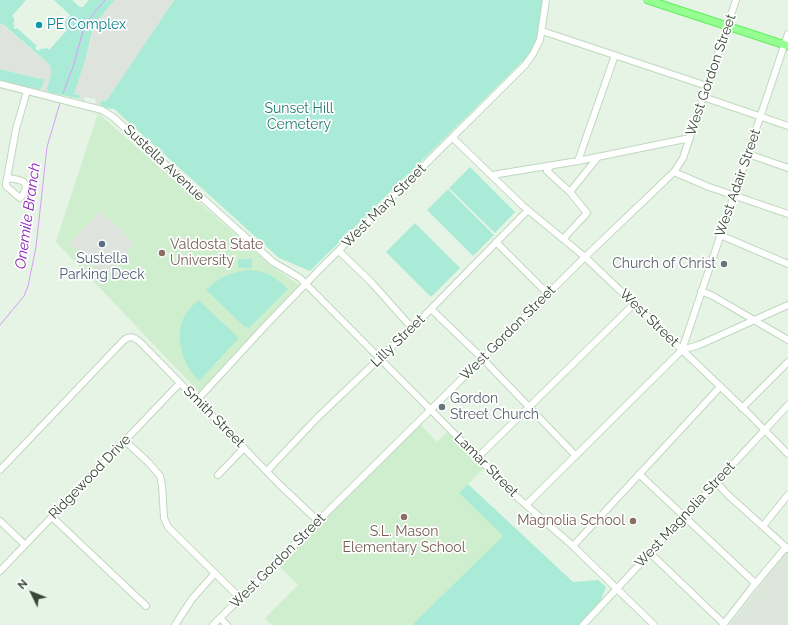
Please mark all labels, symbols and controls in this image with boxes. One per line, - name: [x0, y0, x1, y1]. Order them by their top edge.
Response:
- street label: West Gordon Street: [682, 12, 740, 138]
- place label: PE Complex: [47, 17, 126, 33]
- marker: PE Complex: [34, 20, 44, 30]
- park label: Sunset Hill Cemetery: [264, 101, 334, 134]
- street label: Sustella Avenue: [120, 121, 208, 205]
- street label: West Adair Street: [712, 127, 764, 239]
- street label: West Mary Street: [339, 161, 429, 251]
- water label: Onemile Branch: [12, 162, 44, 270]
- place label: Valdosta State University: [170, 237, 263, 270]
- marker: Sustella Parking Deck: [97, 239, 107, 249]
- marker: Valdosta State University: [157, 248, 167, 258]
- place label: Sustella Parking Deck: [59, 251, 145, 284]
- place label: Church of Christ: [612, 256, 716, 272]
- marker: Church of Christ: [719, 259, 729, 269]
- street label: West Gordon Street: [457, 282, 559, 384]
- street label: West Street: [616, 286, 682, 350]
- street label: Lilly Street: [368, 311, 428, 371]
- street label: Smith Street: [180, 383, 248, 451]
- place label: Gordon Street Church: [450, 391, 539, 424]
- marker: Gordon Street Church: [437, 402, 447, 412]
- street label: Lamar Street: [451, 430, 521, 500]
- street label: Ridgewood Drive: [45, 431, 135, 523]
- street label: West Magnolia Street: [632, 459, 738, 571]
- street label: West Gordon Street: [227, 510, 329, 612]
- marker: S.L. Mason Elementary School: [399, 512, 409, 522]
- place label: Magnolia School: [517, 513, 625, 529]
- marker: Magnolia School: [628, 516, 638, 526]
- place label: S.L. Mason Elementary School: [343, 524, 465, 556]
- north arrow: [12, 573, 52, 613]
- text: N: [15, 577, 30, 592]

